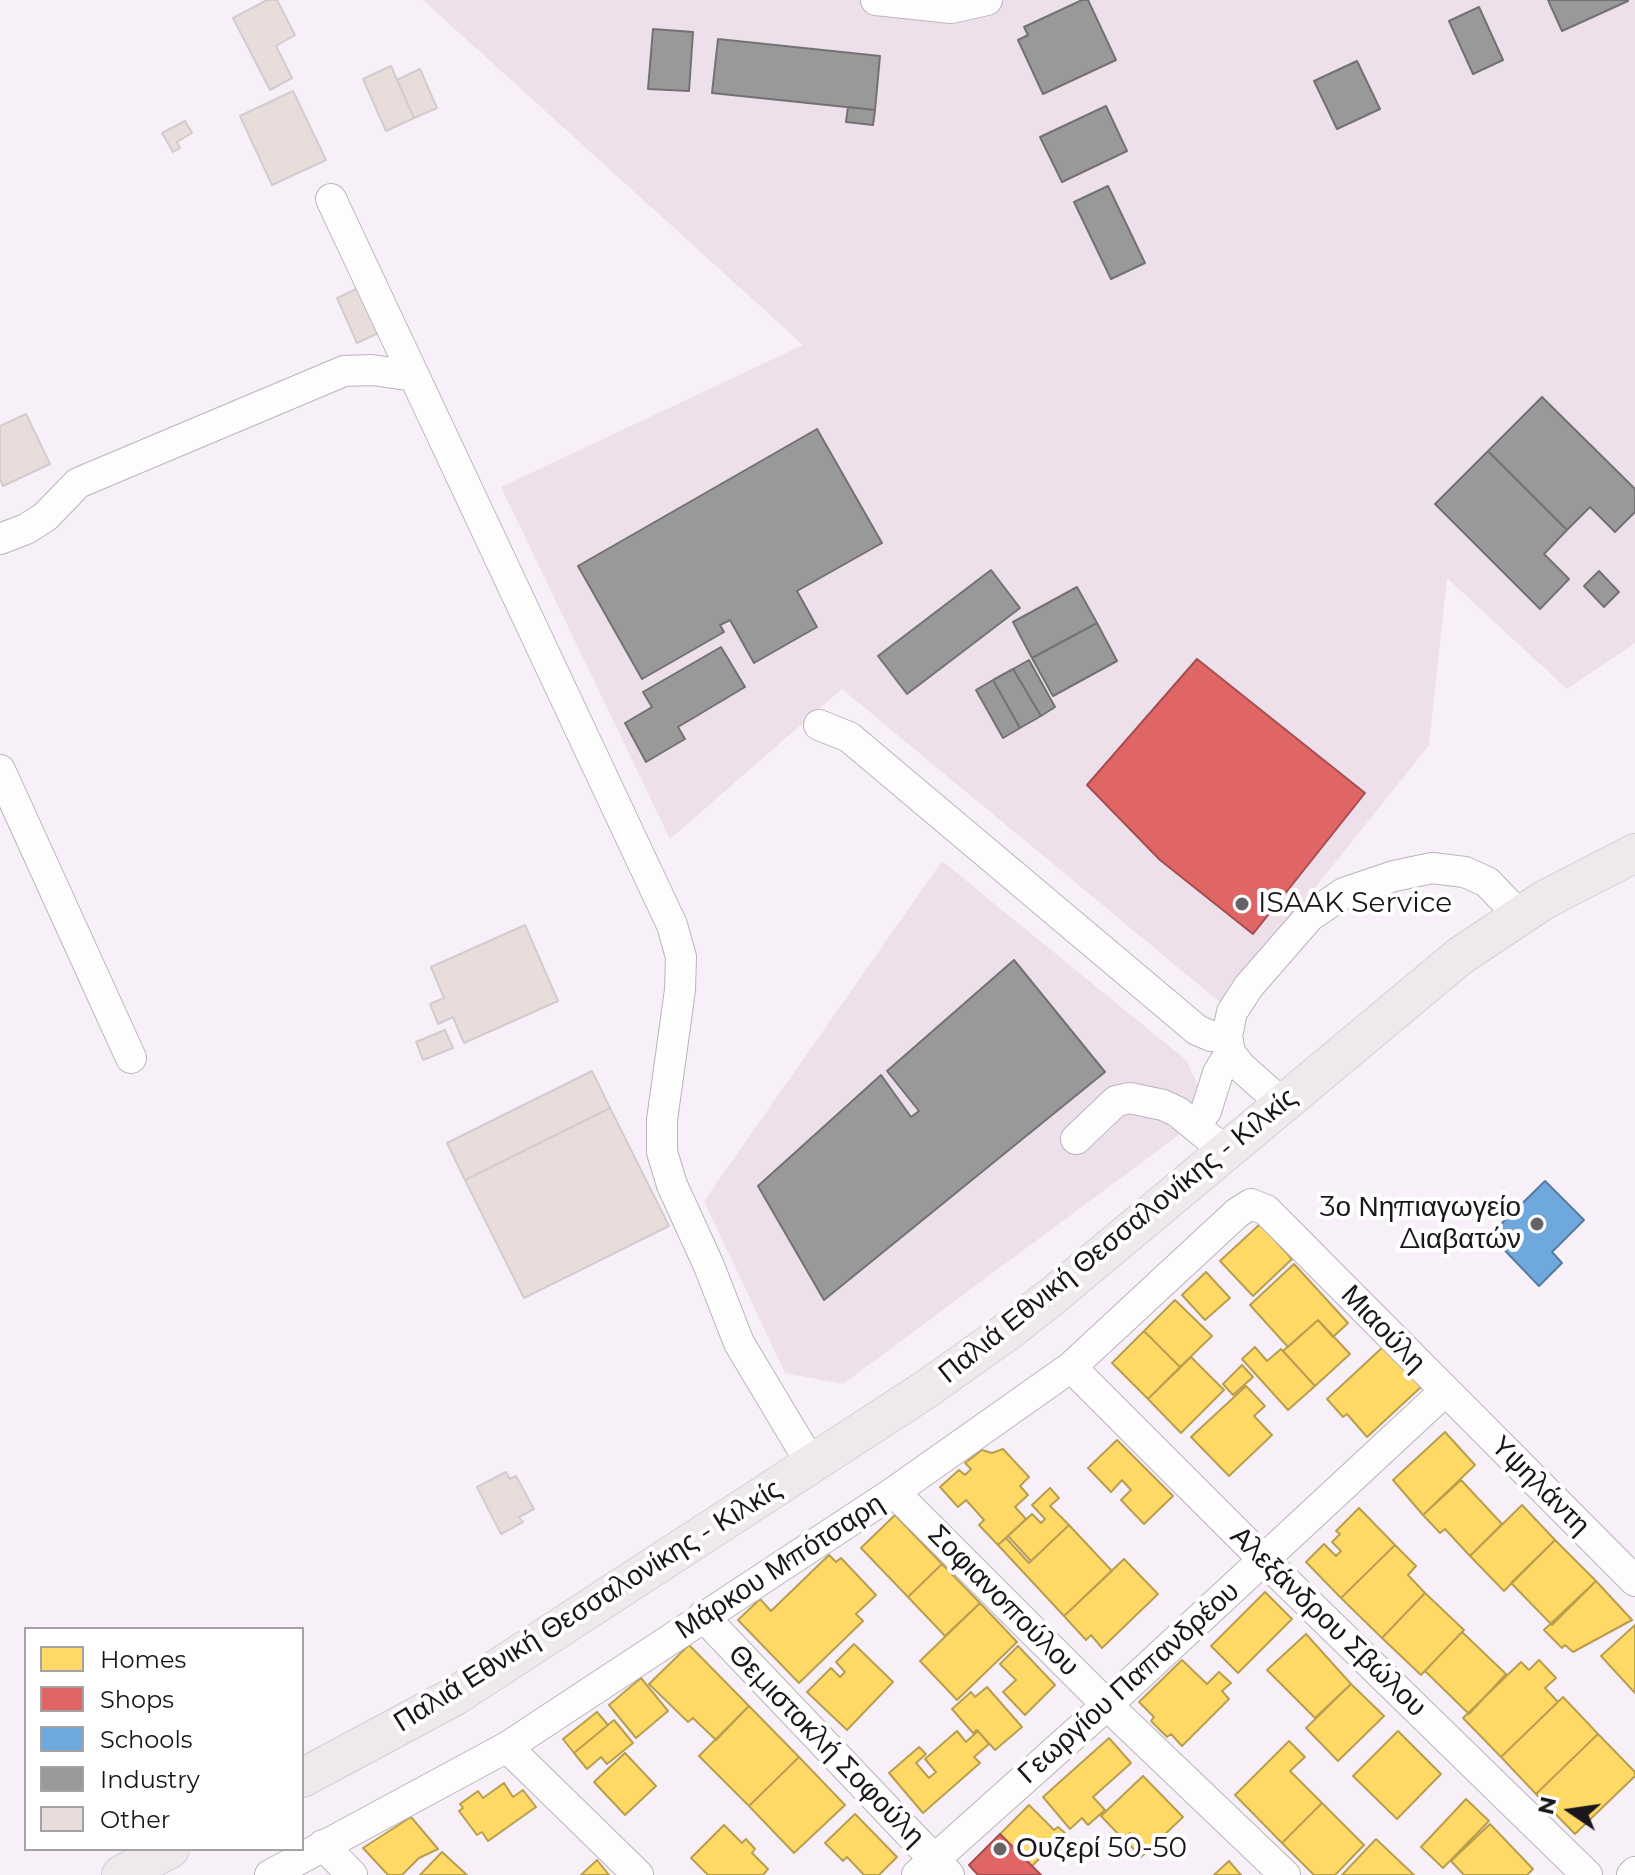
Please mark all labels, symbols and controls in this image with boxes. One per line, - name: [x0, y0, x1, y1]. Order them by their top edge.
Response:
- place label: ISAAK Service: [1258, 887, 1452, 921]
- marker: ISAAK Service: [1233, 895, 1251, 913]
- street label: Παλιά Εθνική Θεσσαλονίκης - Κιλκίς: [932, 1081, 1304, 1391]
- place label: 3ο Νηπιαγωγείο Διαβατών: [1320, 1191, 1521, 1257]
- marker: 3ο Νηπιαγωγείο Διαβατών: [1528, 1215, 1546, 1233]
- street label: Μιαούλη: [1334, 1279, 1432, 1379]
- street label: Υψηλάντη: [1484, 1430, 1596, 1542]
- street label: Παλιά Εθνική Θεσσαλονίκης - Κιλκίς: [388, 1472, 788, 1740]
- street label: Μάρκου Μπότσαρη: [670, 1487, 890, 1647]
- street label: Σοφιανοπούλου: [920, 1518, 1086, 1684]
- street label: Αλεξάνδρου Σβώλου: [1223, 1520, 1433, 1724]
- street label: Γεωργίου Παπανδρέου: [1012, 1575, 1246, 1791]
- legend: [24, 1627, 304, 1851]
- street label: Θεμιστοκλή Σοφούλη: [721, 1638, 931, 1854]
- text: Homes: [100, 1645, 186, 1674]
- text: Shops: [100, 1685, 174, 1714]
- text: Schools: [100, 1725, 193, 1754]
- text: Industry: [100, 1765, 200, 1794]
- north arrow: [1531, 1771, 1611, 1851]
- text: N: [1532, 1794, 1562, 1817]
- text: Other: [100, 1805, 170, 1834]
- place label: Ουζερί 50-50: [1016, 1832, 1187, 1866]
- marker: Ουζερί 50-50: [991, 1840, 1009, 1858]

